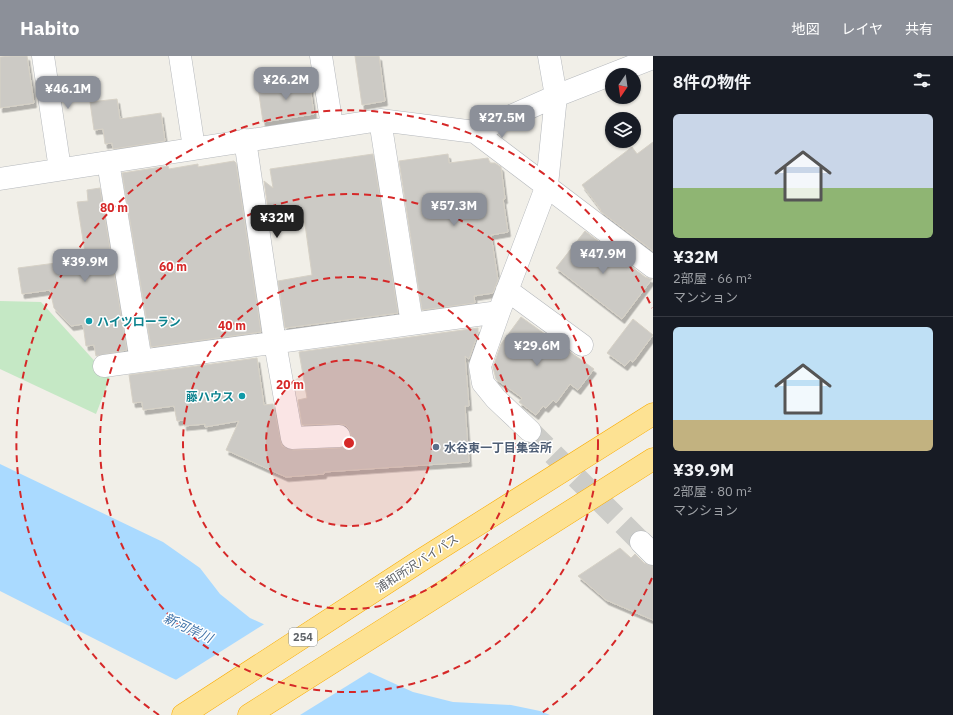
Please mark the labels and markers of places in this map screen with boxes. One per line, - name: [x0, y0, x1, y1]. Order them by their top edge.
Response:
- pin: ¥26.2M: [253, 67, 319, 101]
- pin: ¥46.1M: [35, 76, 101, 110]
- pin: ¥27.5M: [469, 105, 535, 139]
- pin: ¥57.3M: [421, 193, 487, 227]
- pin: ¥32M: [253, 205, 301, 239]
- pin: ¥47.9M: [570, 241, 636, 275]
- pin: ¥39.9M: [52, 249, 118, 283]
- place label: ハイツローラン: [97, 314, 181, 329]
- marker: ハイツローラン: [84, 316, 94, 326]
- pin: ¥29.6M: [504, 333, 570, 367]
- place label: 藤ハウス: [186, 389, 234, 404]
- marker: 藤ハウス: [237, 391, 247, 401]
- centre of rings: [342, 436, 356, 450]
- place label: 水谷東一丁目集会所: [444, 440, 552, 455]
- marker: 水谷東一丁目集会所: [431, 442, 441, 452]

